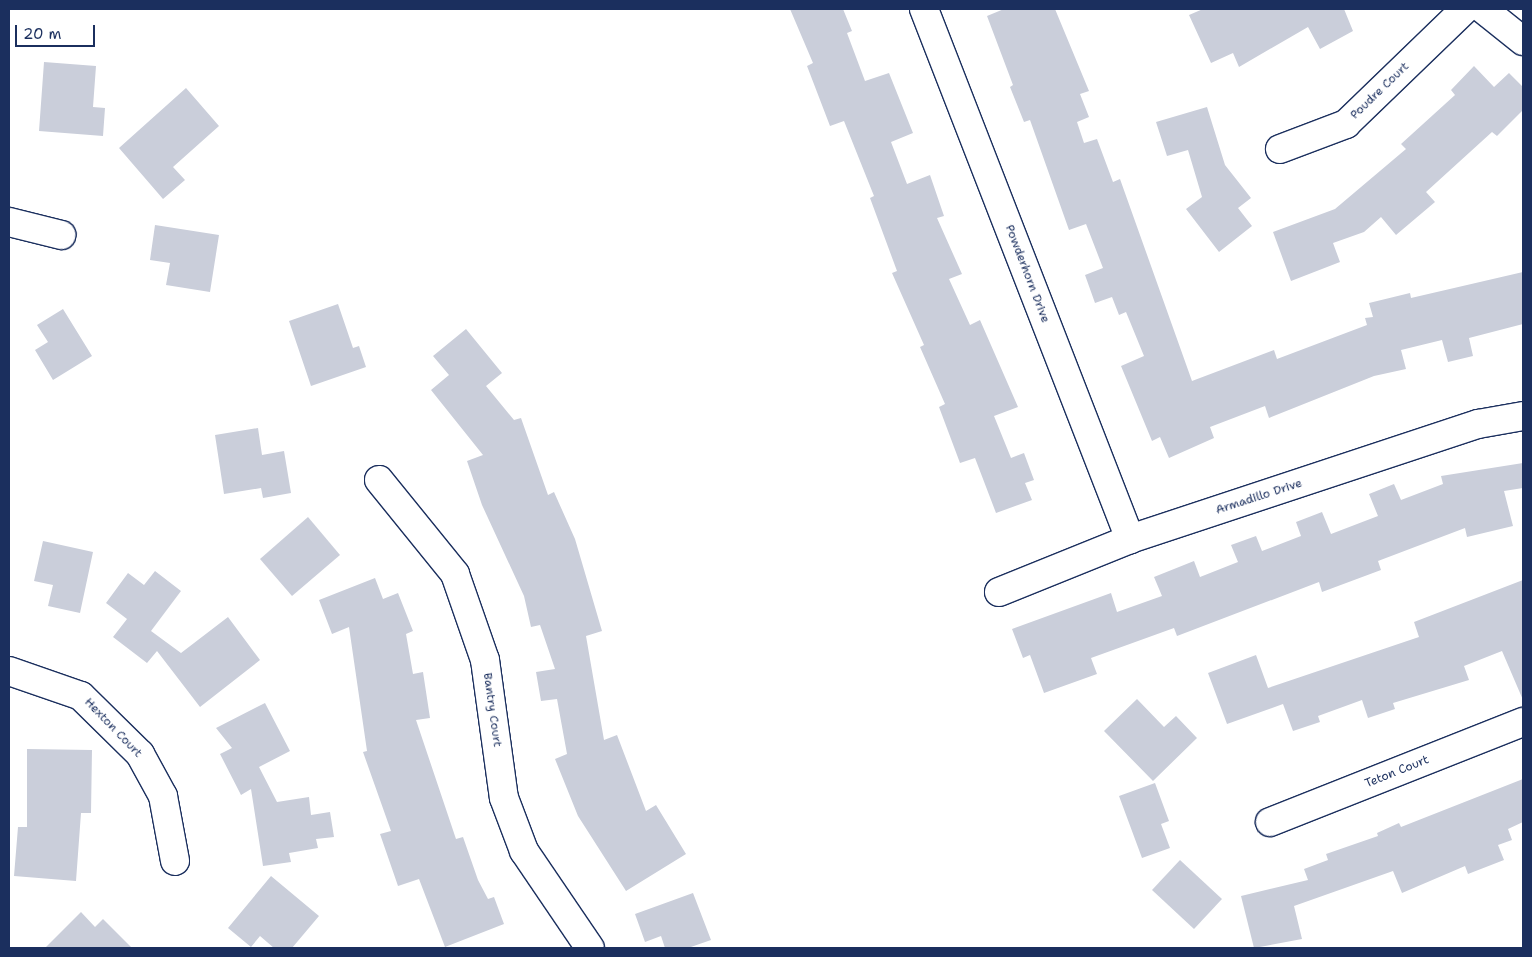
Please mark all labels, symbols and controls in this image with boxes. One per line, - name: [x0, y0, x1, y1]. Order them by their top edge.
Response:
- scale bar: [18, 15, 98, 47]
- text: 20 m: [23, 24, 62, 44]
- street label: Poudre Court: [1348, 59, 1412, 123]
- street label: Powderhorn Drive: [1002, 223, 1052, 325]
- street label: Armadillo Drive: [1214, 476, 1304, 518]
- street label: Bantry Court: [480, 672, 504, 748]
- street label: Hexton Court: [81, 695, 145, 761]
- street label: Teton Court: [1363, 753, 1431, 791]

